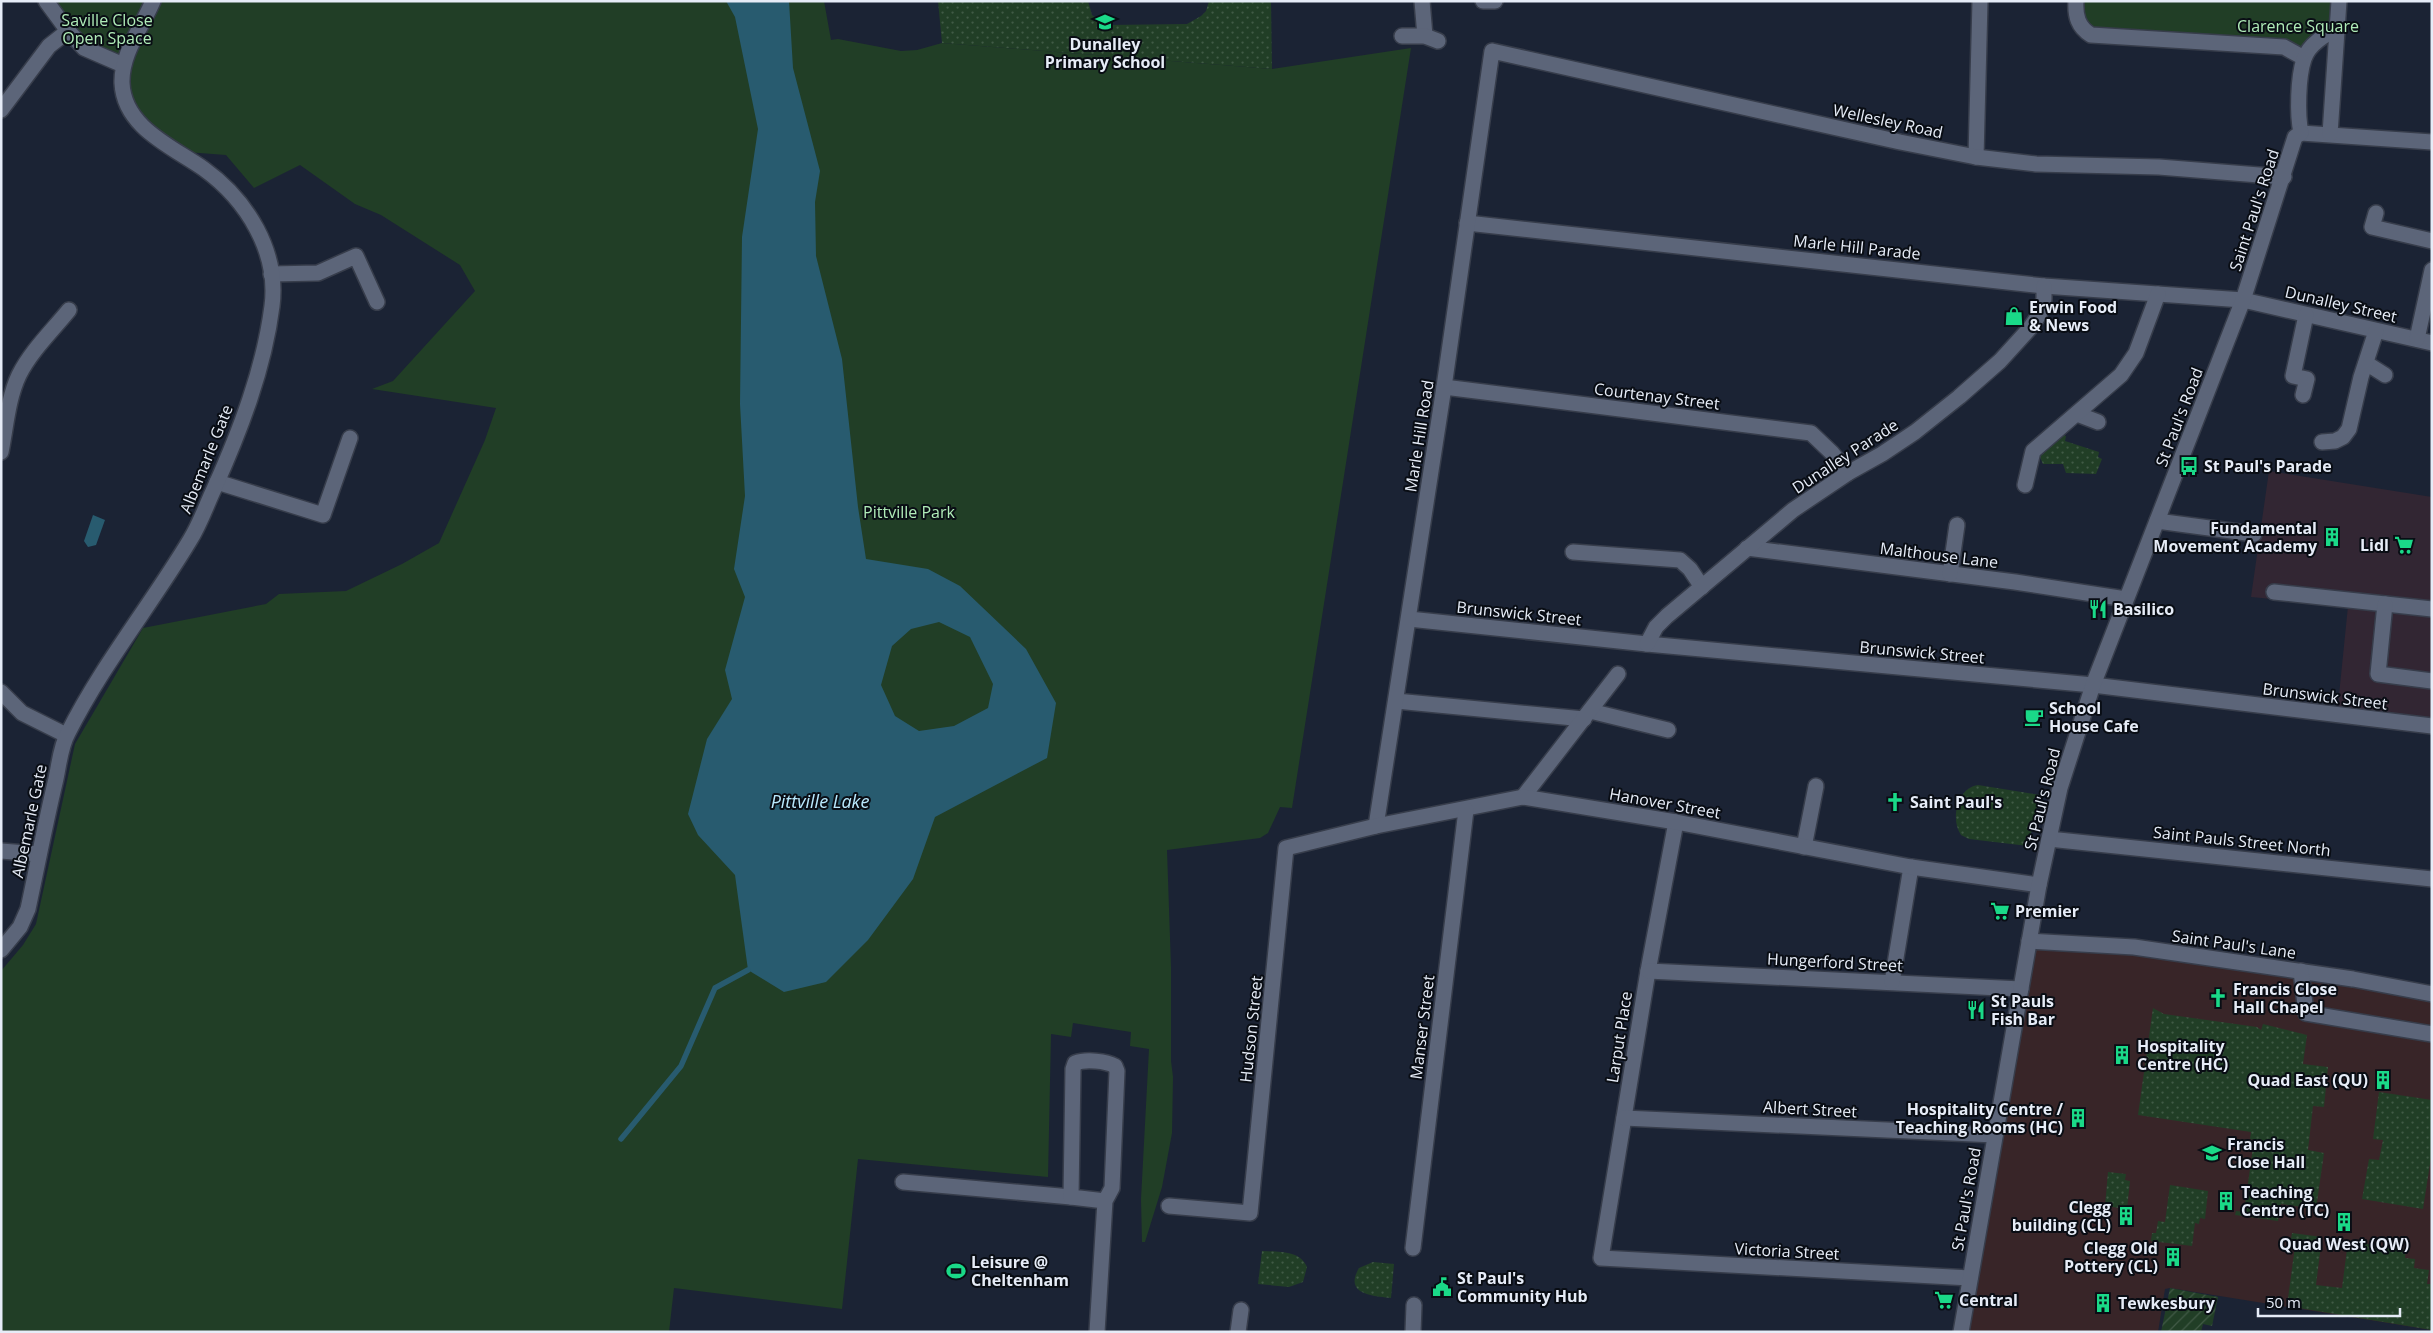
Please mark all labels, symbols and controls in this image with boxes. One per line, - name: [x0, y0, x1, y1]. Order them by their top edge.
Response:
- park label: Saville Close Open Space: [61, 9, 153, 49]
- school or university icon: Dunalley Primary School: [1094, 11, 1116, 33]
- park label: Clarence Square: [2237, 15, 2359, 37]
- place label: Dunalley Primary School: [1045, 33, 1165, 73]
- street label: Wellesley Road: [1831, 99, 1945, 143]
- street label: Saint Paul's Road: [2224, 146, 2284, 274]
- street label: Marle Hill Parade: [1792, 229, 1922, 265]
- street label: Dunalley Street: [2283, 280, 2399, 328]
- place label: Erwin Food & News: [2029, 296, 2117, 336]
- shop icon: Erwin Food & News: [2003, 305, 2025, 327]
- street label: St Paul's Road: [2150, 364, 2208, 470]
- street label: Courtenay Street: [1593, 377, 1721, 415]
- street label: Marle Hill Road: [1399, 378, 1439, 494]
- street label: Albemarle Gate: [174, 401, 238, 517]
- street label: Dunalley Parade: [1788, 414, 1902, 498]
- bus stop icon: St Paul's Parade: [2178, 455, 2200, 477]
- place label: St Paul's Parade: [2204, 455, 2332, 477]
- park label: Pittville Park: [863, 501, 955, 523]
- place label: Fundamental Movement Academy: [2153, 517, 2318, 557]
- building icon: Fundamental Movement Academy: [2321, 526, 2343, 548]
- place label: Lidl: [2360, 534, 2389, 556]
- supermarket icon: Lidl: [2393, 534, 2415, 556]
- street label: Malthouse Lane: [1879, 537, 1999, 573]
- street label: Brunswick Street: [1455, 596, 1583, 631]
- restaurant icon: Basilico: [2087, 598, 2109, 620]
- place label: Basilico: [2113, 598, 2174, 620]
- street label: Brunswick Street: [1859, 636, 1986, 668]
- street label: Brunswick Street: [2261, 677, 2389, 715]
- place label: School House Cafe: [2049, 697, 2139, 737]
- cafe icon: School House Cafe: [2023, 706, 2045, 728]
- street label: St Paul's Road: [2019, 746, 2065, 852]
- street label: Albemarle Gate: [6, 762, 52, 880]
- street label: Hanover Street: [1608, 782, 1723, 824]
- water label: Pittville Lake: [771, 789, 869, 813]
- church icon: Saint Paul's: [1884, 791, 1906, 813]
- place label: Saint Paul's: [1910, 791, 2002, 813]
- street label: Saint Pauls Street North: [2152, 821, 2332, 861]
- supermarket icon: Premier: [1989, 900, 2011, 922]
- place label: Premier: [2015, 900, 2079, 922]
- street label: Saint Paul's Lane: [2171, 924, 2297, 964]
- street label: Hungerford Street: [1767, 947, 1904, 977]
- street label: Manser Street: [1405, 973, 1439, 1080]
- street label: Hudson Street: [1234, 974, 1268, 1084]
- place label: Francis Close Hall Chapel: [2233, 978, 2337, 1018]
- church icon: Francis Close Hall Chapel: [2207, 987, 2229, 1009]
- street label: Larput Place: [1601, 990, 1637, 1084]
- place label: St Pauls Fish Bar: [1991, 990, 2055, 1030]
- restaurant icon: St Pauls Fish Bar: [1965, 999, 1987, 1021]
- place label: Hospitality Centre (HC): [2137, 1035, 2228, 1075]
- building icon: Hospitality Centre (HC): [2111, 1044, 2133, 1066]
- place label: Quad East (QU): [2247, 1069, 2368, 1091]
- building icon: Quad East (QU): [2372, 1069, 2394, 1091]
- street label: Albert Street: [1762, 1096, 1858, 1122]
- place label: Hospitality Centre / Teaching Rooms (HC): [1896, 1098, 2063, 1138]
- building icon: Hospitality Centre / Teaching Rooms (HC): [2067, 1107, 2089, 1129]
- place label: Francis Close Hall: [2227, 1133, 2305, 1173]
- school or university icon: Francis Close Hall: [2201, 1142, 2223, 1164]
- street label: St Paul's Road: [1946, 1146, 1986, 1252]
- place label: Teaching Centre (TC): [2241, 1181, 2329, 1221]
- building icon: Teaching Centre (TC): [2215, 1190, 2237, 1212]
- place label: Clegg building (CL): [2012, 1196, 2111, 1236]
- building icon: Clegg building (CL): [2115, 1205, 2137, 1227]
- building icon: Quad West (QW): [2333, 1211, 2355, 1233]
- place label: Quad West (QW): [2279, 1233, 2409, 1255]
- street label: Victoria Street: [1734, 1237, 1840, 1265]
- place label: Clegg Old Pottery (CL): [2064, 1237, 2158, 1277]
- building icon: Clegg Old Pottery (CL): [2162, 1246, 2184, 1268]
- place label: Leisure @ Cheltenham: [971, 1251, 1069, 1291]
- sports icon: Leisure @ Cheltenham: [945, 1260, 967, 1282]
- place label: St Paul's Community Hub: [1457, 1267, 1588, 1307]
- public building icon: St Paul's Community Hub: [1431, 1276, 1453, 1298]
- scale bar: [2258, 1286, 2400, 1318]
- supermarket icon: Central: [1933, 1289, 1955, 1311]
- place label: Central: [1959, 1289, 2018, 1311]
- building icon: Tewkesbury: [2092, 1292, 2114, 1314]
- place label: Tewkesbury: [2118, 1292, 2216, 1314]
- text: 50 m: [2266, 1292, 2301, 1312]

